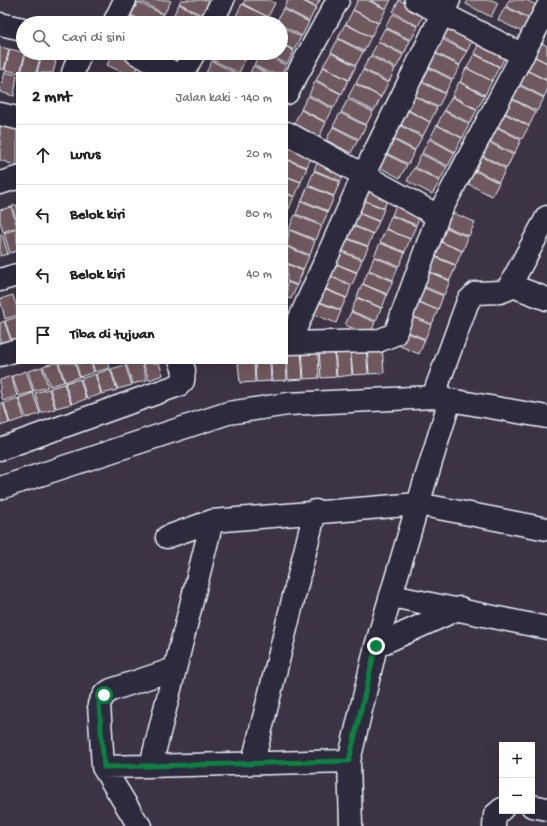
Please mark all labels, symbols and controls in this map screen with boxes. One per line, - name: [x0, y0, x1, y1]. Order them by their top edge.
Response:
- search box: [16, 16, 288, 60]
- icon: search: [30, 27, 52, 49]
- text: Cari di sini: [62, 29, 125, 47]
- text: 2 mnt: [32, 88, 71, 108]
- text: Jalan kaki · 140 m: [176, 91, 272, 106]
- icon: ahead: [32, 144, 54, 166]
- text: Lurus: [70, 146, 100, 164]
- text: 20 m: [246, 147, 272, 162]
- icon: left: [32, 204, 54, 226]
- text: Belok kiri: [70, 206, 125, 224]
- text: 80 m: [245, 207, 272, 222]
- icon: left: [32, 264, 54, 286]
- text: Belok kiri: [70, 266, 125, 284]
- text: 40 m: [246, 267, 272, 282]
- icon: arrive: [32, 324, 54, 346]
- text: Tiba di tujuan: [70, 326, 154, 344]
- route end: [367, 637, 385, 655]
- route start: [95, 686, 113, 704]
- map controls: [499, 742, 535, 814]
- button: +: [499, 742, 535, 778]
- button: −: [499, 778, 535, 814]

